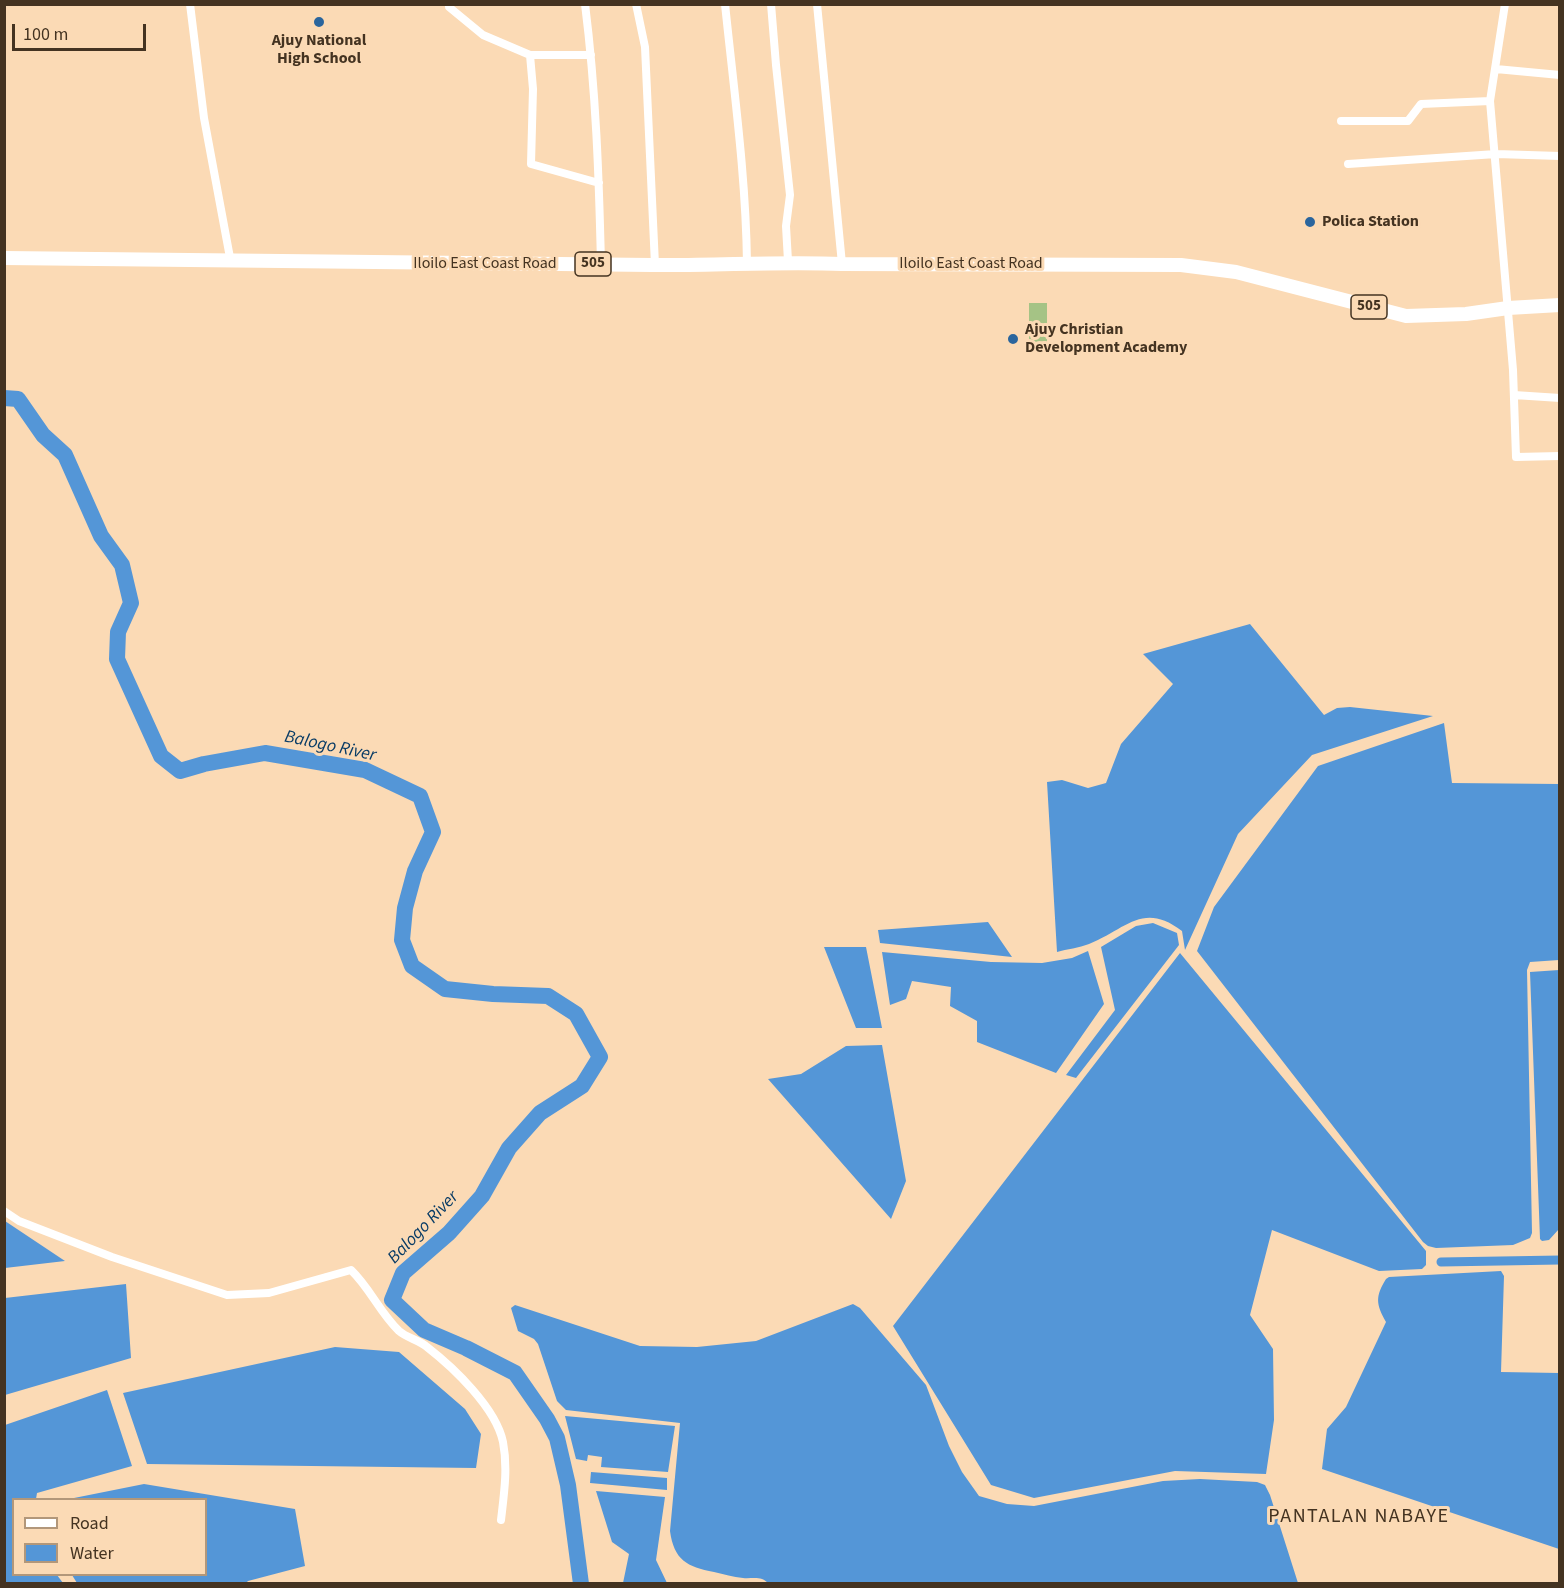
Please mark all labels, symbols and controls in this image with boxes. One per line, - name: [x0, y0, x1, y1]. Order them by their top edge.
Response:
- scale bar: [15, 12, 148, 50]
- marker: Ajuy National High School: [312, 15, 326, 29]
- text: 100 m: [23, 22, 68, 47]
- place label: Ajuy National High School: [272, 31, 366, 69]
- place label: Polica Station: [1322, 212, 1419, 232]
- marker: Polica Station: [1303, 215, 1317, 229]
- road number: 505: [575, 252, 611, 276]
- street label: Iloilo East Coast Road: [413, 254, 557, 274]
- street label: Iloilo East Coast Road: [899, 254, 1043, 274]
- road number: 505: [1351, 295, 1387, 319]
- place label: Ajuy Christian Development Academy: [1025, 320, 1187, 358]
- marker: Ajuy Christian Development Academy: [1006, 332, 1020, 346]
- water label: Balogo River: [282, 727, 378, 767]
- water label: Balogo River: [384, 1187, 464, 1269]
- legend: [12, 1498, 207, 1576]
- district label: PANTALAN NABAYE: [1268, 1506, 1450, 1530]
- text: Road: [70, 1511, 109, 1536]
- text: Water: [70, 1541, 114, 1566]

